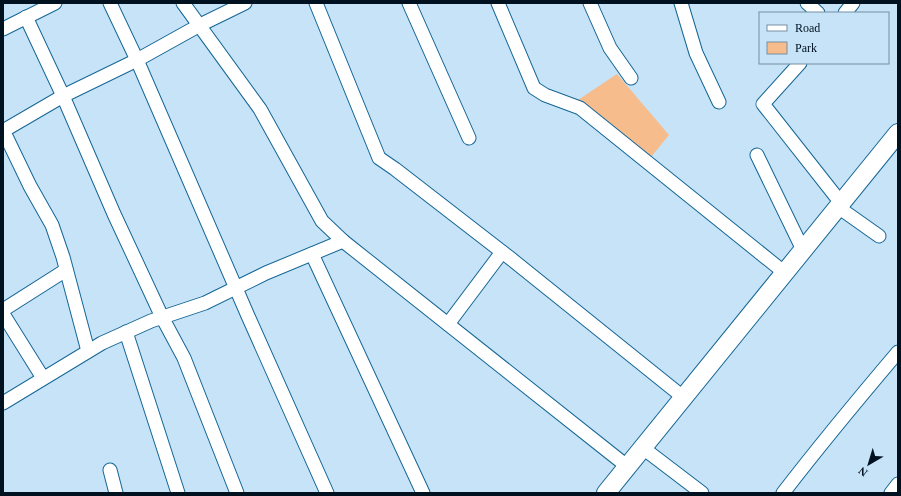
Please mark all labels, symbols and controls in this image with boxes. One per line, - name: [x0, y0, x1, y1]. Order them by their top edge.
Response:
- legend: [759, 12, 889, 64]
- text: Road: [795, 21, 820, 35]
- text: Park: [795, 41, 817, 55]
- north arrow: [849, 444, 889, 484]
- text: N: [856, 465, 870, 479]

